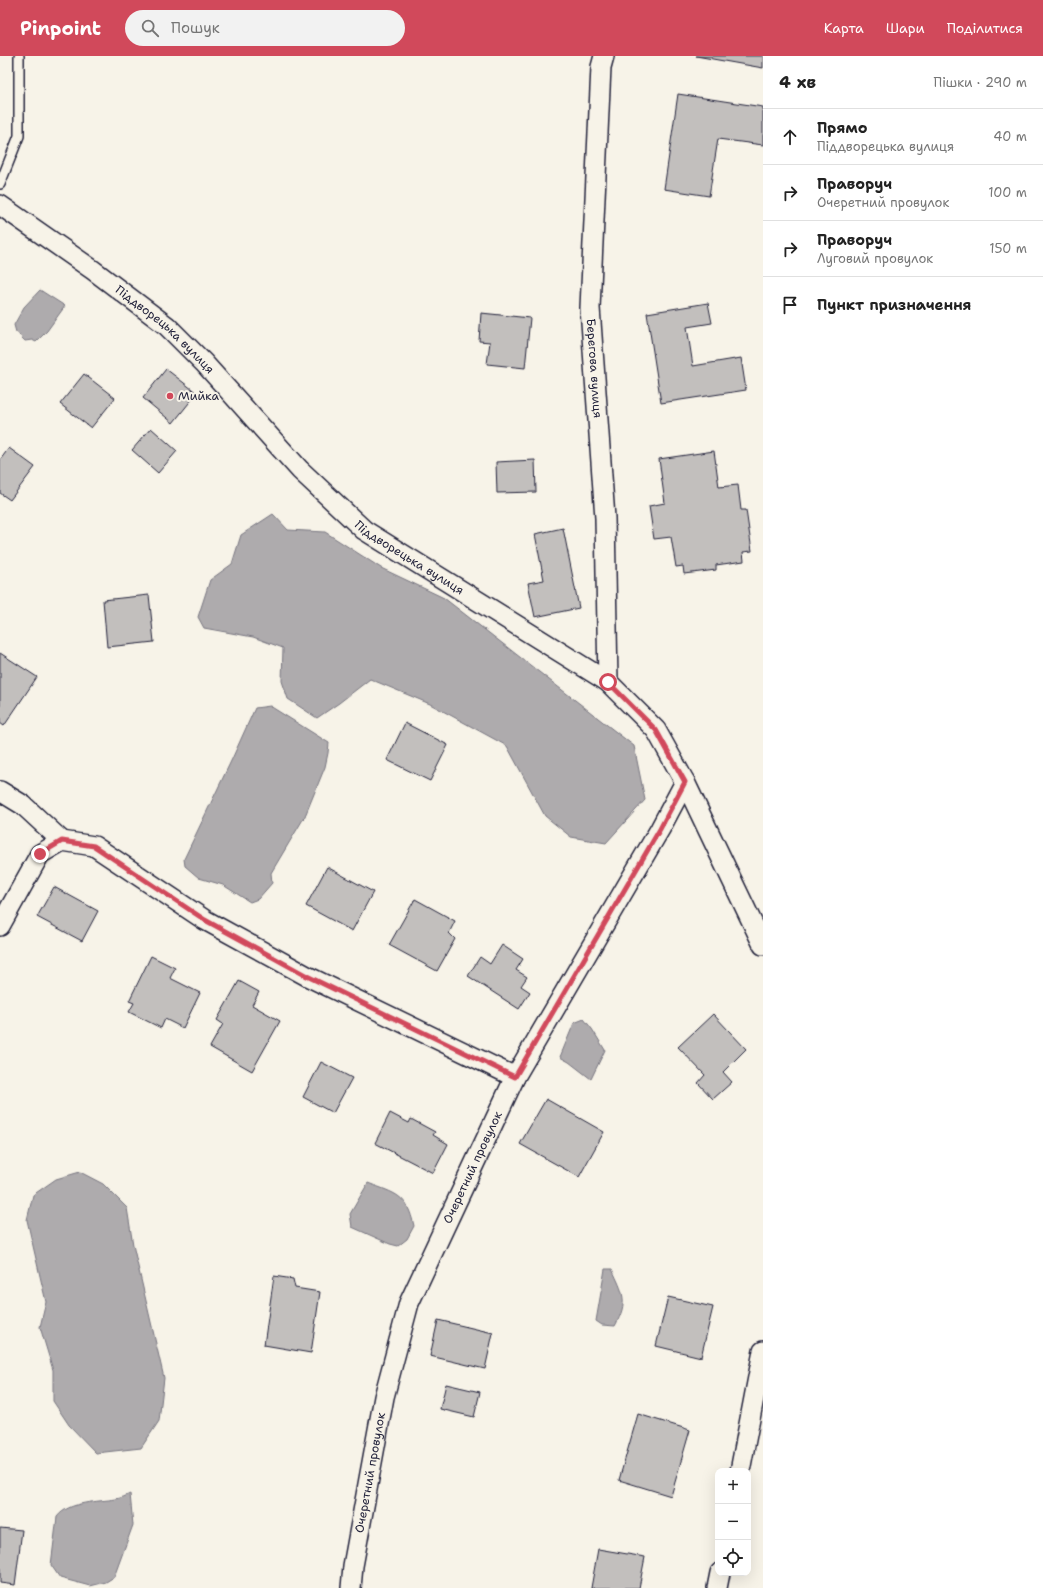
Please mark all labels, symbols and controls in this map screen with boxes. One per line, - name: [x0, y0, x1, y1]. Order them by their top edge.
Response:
- search box: [125, 10, 405, 46]
- text: Pinpoint: [20, 16, 101, 41]
- icon: search: [139, 17, 161, 39]
- text: Пошук: [171, 18, 220, 38]
- text: Карта: [824, 19, 864, 37]
- text: Шари: [886, 19, 925, 37]
- text: Поділитися: [947, 19, 1023, 37]
- text: 4 хв: [779, 71, 816, 93]
- text: Пішки · 290 m: [934, 74, 1027, 91]
- text: Прямо: [817, 118, 867, 138]
- icon: ahead: [779, 126, 801, 148]
- text: 40 m: [993, 128, 1027, 145]
- text: Піддворецька вулиця: [817, 138, 954, 155]
- text: Праворуч: [817, 174, 892, 194]
- icon: right: [779, 182, 801, 204]
- text: 100 m: [988, 184, 1027, 201]
- text: Очеретний провулок: [817, 194, 949, 211]
- text: Праворуч: [817, 230, 892, 250]
- icon: right: [779, 238, 801, 260]
- text: 150 m: [989, 240, 1027, 257]
- text: Луговий провулок: [817, 250, 933, 267]
- street label: Піддворецька вулиця: [112, 282, 218, 377]
- icon: arrive: [779, 294, 801, 316]
- text: Пункт призначення: [817, 295, 972, 315]
- street label: Берегова вулиця: [583, 318, 606, 419]
- place label: Мийка: [178, 388, 219, 404]
- marker: Мийка: [165, 391, 175, 401]
- street label: Піддворецька вулиця: [351, 517, 467, 598]
- route start: [599, 673, 617, 691]
- route end: [31, 845, 49, 863]
- street label: Очеретний провулок: [439, 1108, 506, 1226]
- street label: Очеретний провулок: [351, 1410, 389, 1534]
- map controls: [715, 1468, 751, 1576]
- button: +: [715, 1468, 751, 1504]
- button: −: [715, 1504, 751, 1540]
- button: locate: [715, 1540, 751, 1576]

